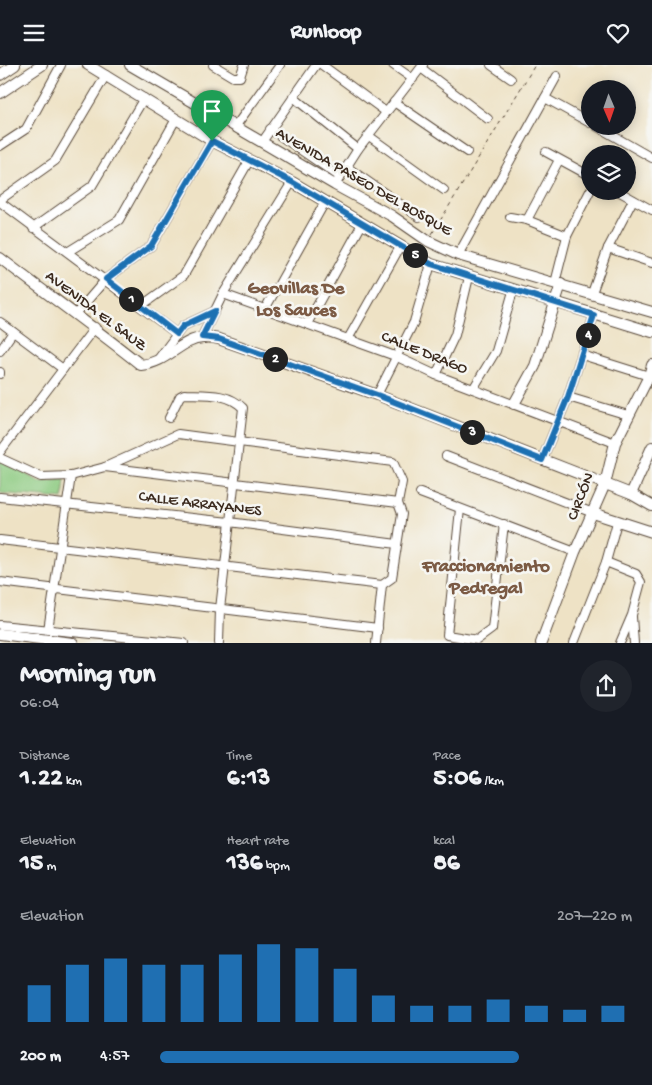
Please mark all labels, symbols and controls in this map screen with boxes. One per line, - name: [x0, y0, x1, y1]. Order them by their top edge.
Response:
- icon: menu: [20, 19, 48, 47]
- icon: heart: [604, 19, 632, 47]
- text: Runloop: [291, 20, 361, 46]
- north arrow: [581, 80, 636, 135]
- map controls: [581, 80, 636, 200]
- pin: [191, 90, 233, 141]
- icon: arrive: [198, 97, 226, 125]
- street label: AVENIDA PASEO DEL BOSQUE: [271, 125, 455, 242]
- button: layers: [581, 145, 636, 200]
- pin: 5: [402, 243, 428, 267]
- text: 5: [412, 247, 419, 264]
- street label: AVENIDA EL SAUZ: [40, 268, 150, 357]
- district label: Geovillas De Los Sauces: [248, 278, 346, 323]
- pin: 1: [118, 287, 144, 311]
- text: 1: [129, 291, 134, 308]
- pin: 4: [576, 323, 600, 347]
- text: 4: [585, 327, 592, 344]
- street label: CALLE DRAGO: [378, 328, 470, 380]
- pin: 2: [262, 347, 288, 371]
- text: 2: [272, 351, 279, 368]
- pin: 3: [460, 419, 484, 445]
- text: 3: [469, 424, 476, 441]
- street label: CIRCÓN: [564, 470, 600, 524]
- street label: CALLE ARRAYANES: [137, 488, 263, 522]
- district label: Fraccionamiento Pedregal: [421, 556, 550, 601]
- text: Morning run: [20, 659, 155, 692]
- button: share: [580, 660, 632, 712]
- text: 06:04: [20, 695, 59, 714]
- text: Distance: [20, 748, 69, 765]
- text: Time: [227, 748, 252, 765]
- text: Pace: [433, 748, 461, 765]
- text: 1.22: [20, 765, 62, 794]
- text: 6:13: [227, 765, 270, 794]
- text: 5:06: [433, 765, 481, 794]
- text: km: [62, 773, 82, 790]
- text: /km: [481, 773, 504, 790]
- text: Elevation: [20, 833, 76, 850]
- text: Heart rate: [227, 833, 289, 850]
- text: kcal: [433, 833, 455, 850]
- text: 15: [20, 850, 43, 879]
- text: 136: [227, 850, 262, 879]
- text: 86: [433, 850, 460, 879]
- text: m: [43, 858, 57, 875]
- text: bpm: [262, 858, 290, 875]
- text: Elevation: [20, 908, 84, 927]
- text: 207–220 m: [557, 908, 632, 927]
- text: 200 m: [20, 1048, 61, 1067]
- text: 4:57: [100, 1048, 129, 1067]

